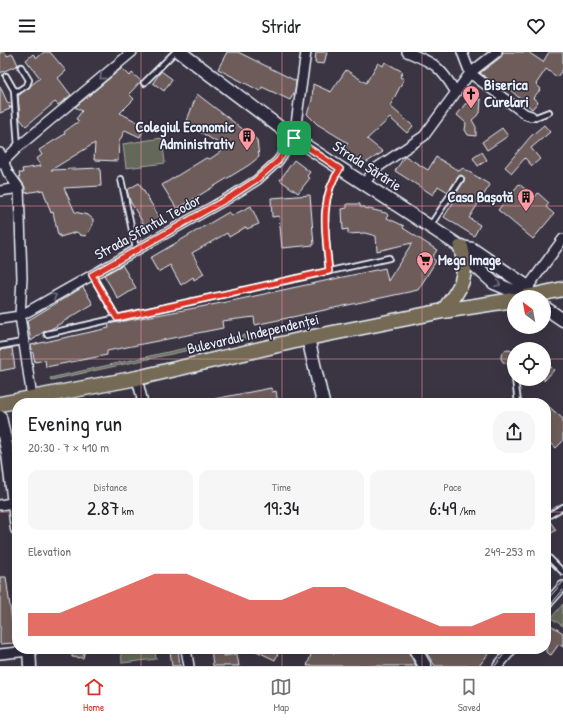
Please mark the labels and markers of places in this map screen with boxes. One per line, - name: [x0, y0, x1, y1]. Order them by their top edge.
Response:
- place label: Biserica Curelari: [484, 74, 529, 112]
- church icon: Biserica Curelari: [461, 84, 481, 109]
- place label: Colegiul Economic Administrativ: [136, 116, 235, 154]
- pin: [277, 121, 311, 155]
- building icon: Colegiul Economic Administrativ: [237, 126, 257, 151]
- place label: Casa Bașotă: [447, 186, 513, 207]
- building icon: Casa Bașotă: [516, 187, 536, 212]
- place label: Mega Image: [438, 249, 501, 271]
- supermarket icon: Mega Image: [415, 250, 435, 275]

